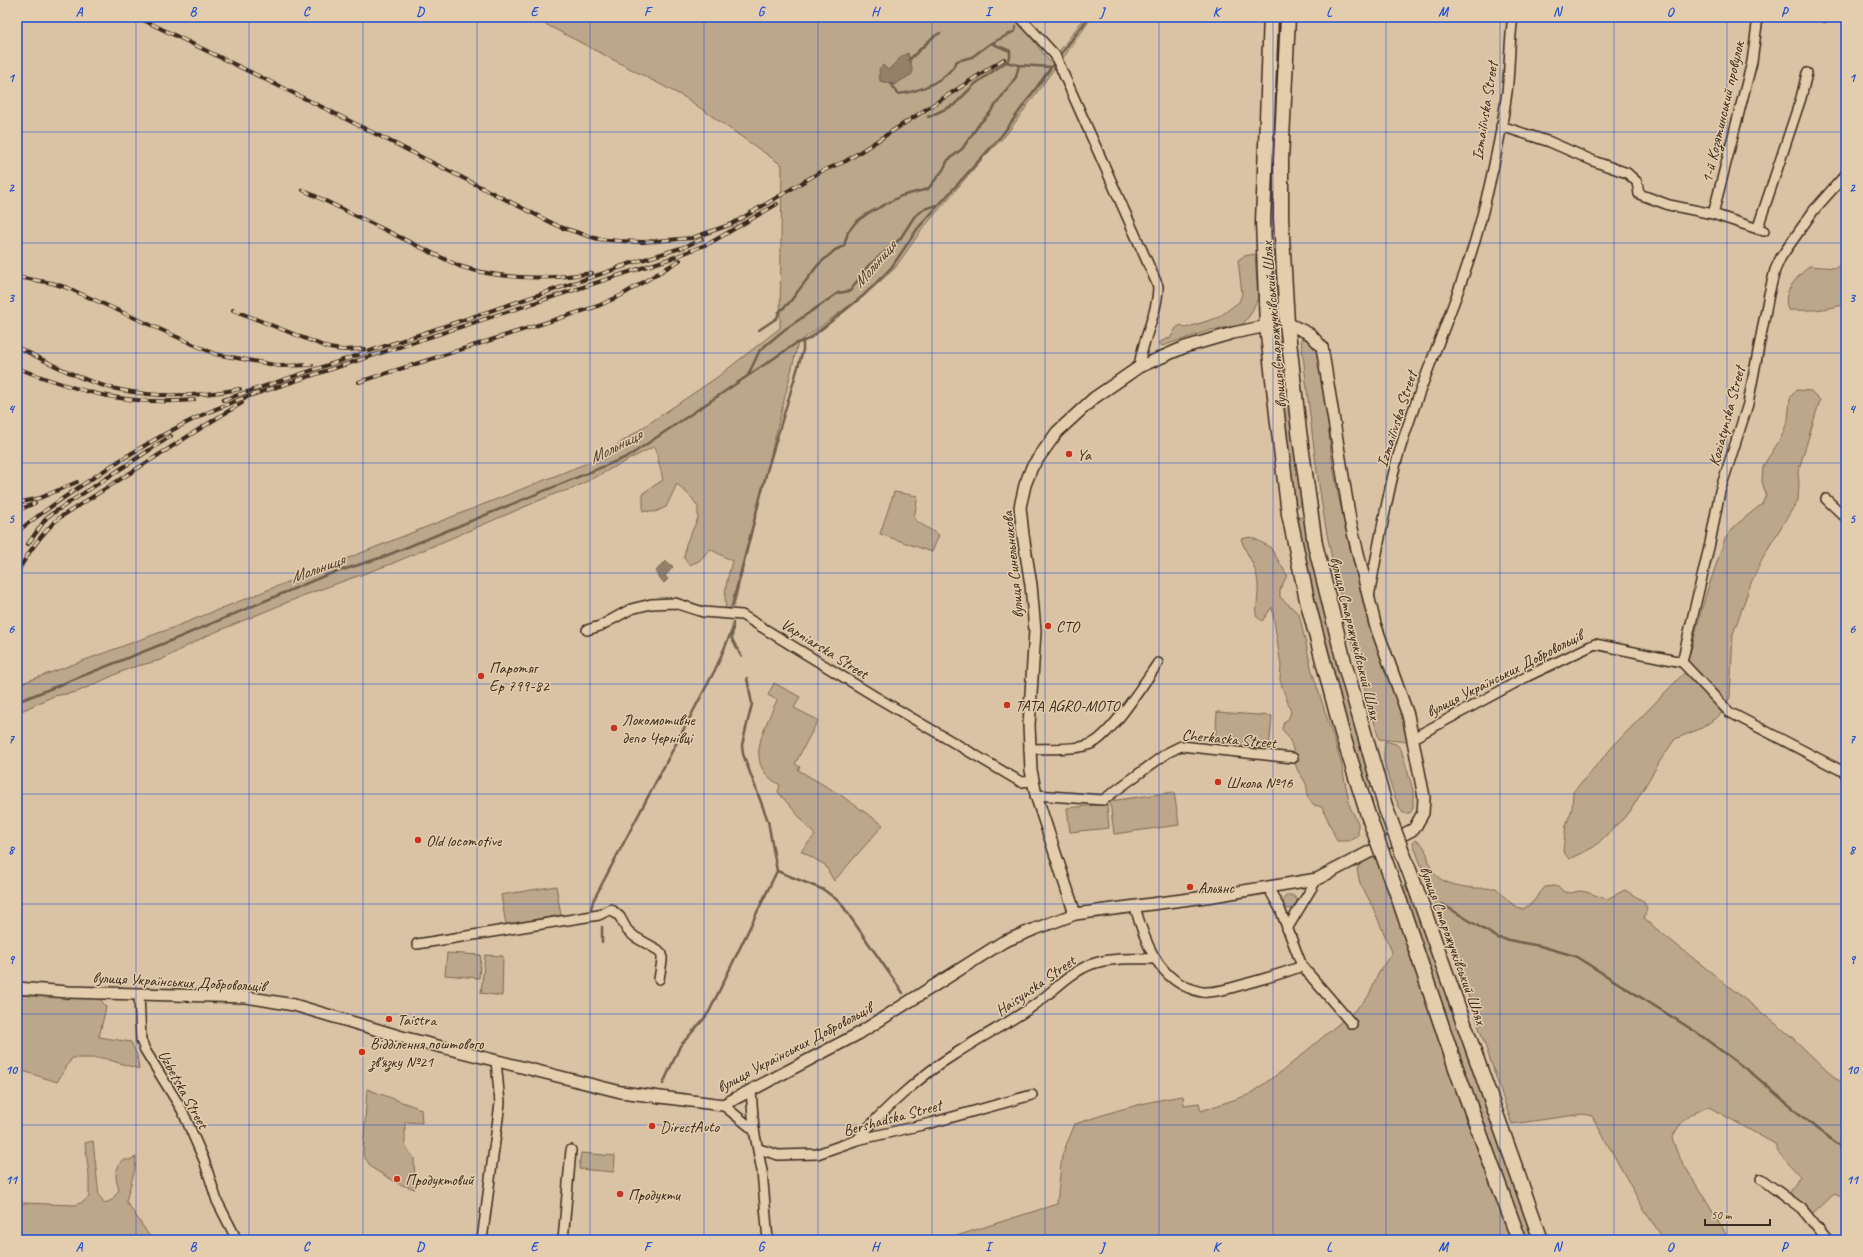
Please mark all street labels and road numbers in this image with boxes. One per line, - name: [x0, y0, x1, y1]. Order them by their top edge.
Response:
- street label: 1-й Козятинський провулок: [1697, 38, 1749, 185]
- street label: Izmailivska Street: [1467, 58, 1503, 162]
- street label: вулиця Старожучківський Шлях: [1257, 239, 1291, 409]
- street label: Koziatynska Street: [1704, 362, 1751, 468]
- street label: Izmailivska Street: [1372, 366, 1423, 470]
- street label: вулиця Синельникова: [997, 509, 1029, 619]
- street label: вулиця Старожучківський Шлях: [1325, 555, 1385, 723]
- street label: Vapniarska Street: [777, 614, 873, 685]
- street label: вулиця Українських Добровольців: [1423, 624, 1590, 722]
- street label: Cherkaska Street: [1181, 725, 1279, 753]
- street label: вулиця Старожучківський Шлях: [1415, 863, 1492, 1029]
- street label: Haisynska Street: [992, 950, 1081, 1021]
- street label: вулиця Українських Добровольців: [92, 967, 270, 997]
- street label: вулиця Українських Добровольців: [713, 997, 879, 1097]
- street label: Uzbetska Street: [153, 1047, 214, 1134]
- street label: Bershadska Street: [841, 1095, 946, 1141]

